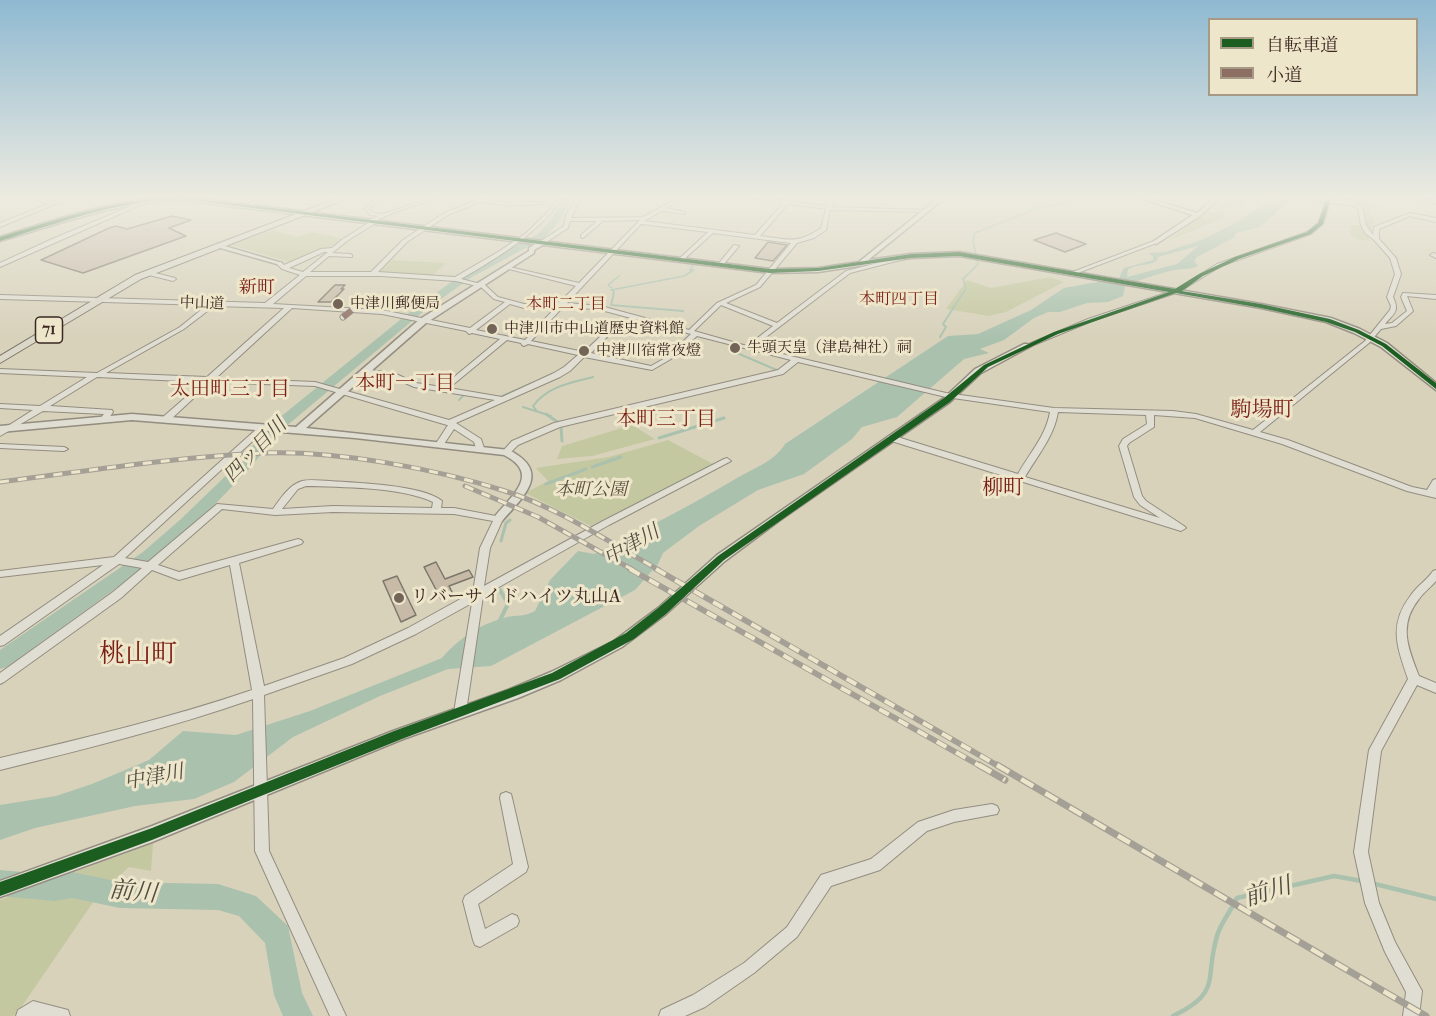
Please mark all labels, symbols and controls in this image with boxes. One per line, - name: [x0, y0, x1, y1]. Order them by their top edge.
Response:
- legend: [1208, 18, 1418, 96]
- text: 自転車道: [1266, 35, 1338, 56]
- text: 小道: [1266, 65, 1302, 86]
- district label: 新町: [239, 278, 275, 300]
- district label: 本町四丁目: [859, 290, 939, 310]
- street label: 中山道: [179, 294, 225, 314]
- place label: 中津川郵便局: [350, 295, 440, 313]
- district label: 本町二丁目: [526, 295, 606, 315]
- marker: 中津川郵便局: [331, 297, 345, 311]
- road number: 71: [36, 317, 62, 343]
- place label: 中津川市中山道歴史資料館: [504, 320, 684, 338]
- marker: 中津川市中山道歴史資料館: [485, 322, 499, 336]
- place label: 牛頭天皇（津島神社）祠: [747, 339, 912, 357]
- marker: 牛頭天皇（津島神社）祠: [728, 341, 742, 355]
- place label: 中津川宿常夜燈: [596, 342, 701, 360]
- marker: 中津川宿常夜燈: [577, 344, 591, 358]
- district label: 本町一丁目: [355, 372, 455, 396]
- district label: 太田町三丁目: [170, 378, 290, 402]
- district label: 駒場町: [1231, 398, 1293, 424]
- district label: 本町三丁目: [616, 408, 716, 432]
- water label: 四ッ目川: [220, 414, 292, 488]
- district label: 柳町: [982, 476, 1024, 502]
- park label: 本町公園: [555, 480, 627, 502]
- water label: 中津川: [600, 521, 664, 571]
- place label: リバーサイドハイツ丸山A: [411, 587, 621, 609]
- marker: リバーサイドハイツ丸山A: [392, 591, 406, 605]
- district label: 桃山町: [99, 640, 177, 672]
- water label: 中津川: [122, 760, 186, 796]
- water label: 前川: [1241, 872, 1295, 914]
- water label: 前川: [108, 877, 158, 909]

